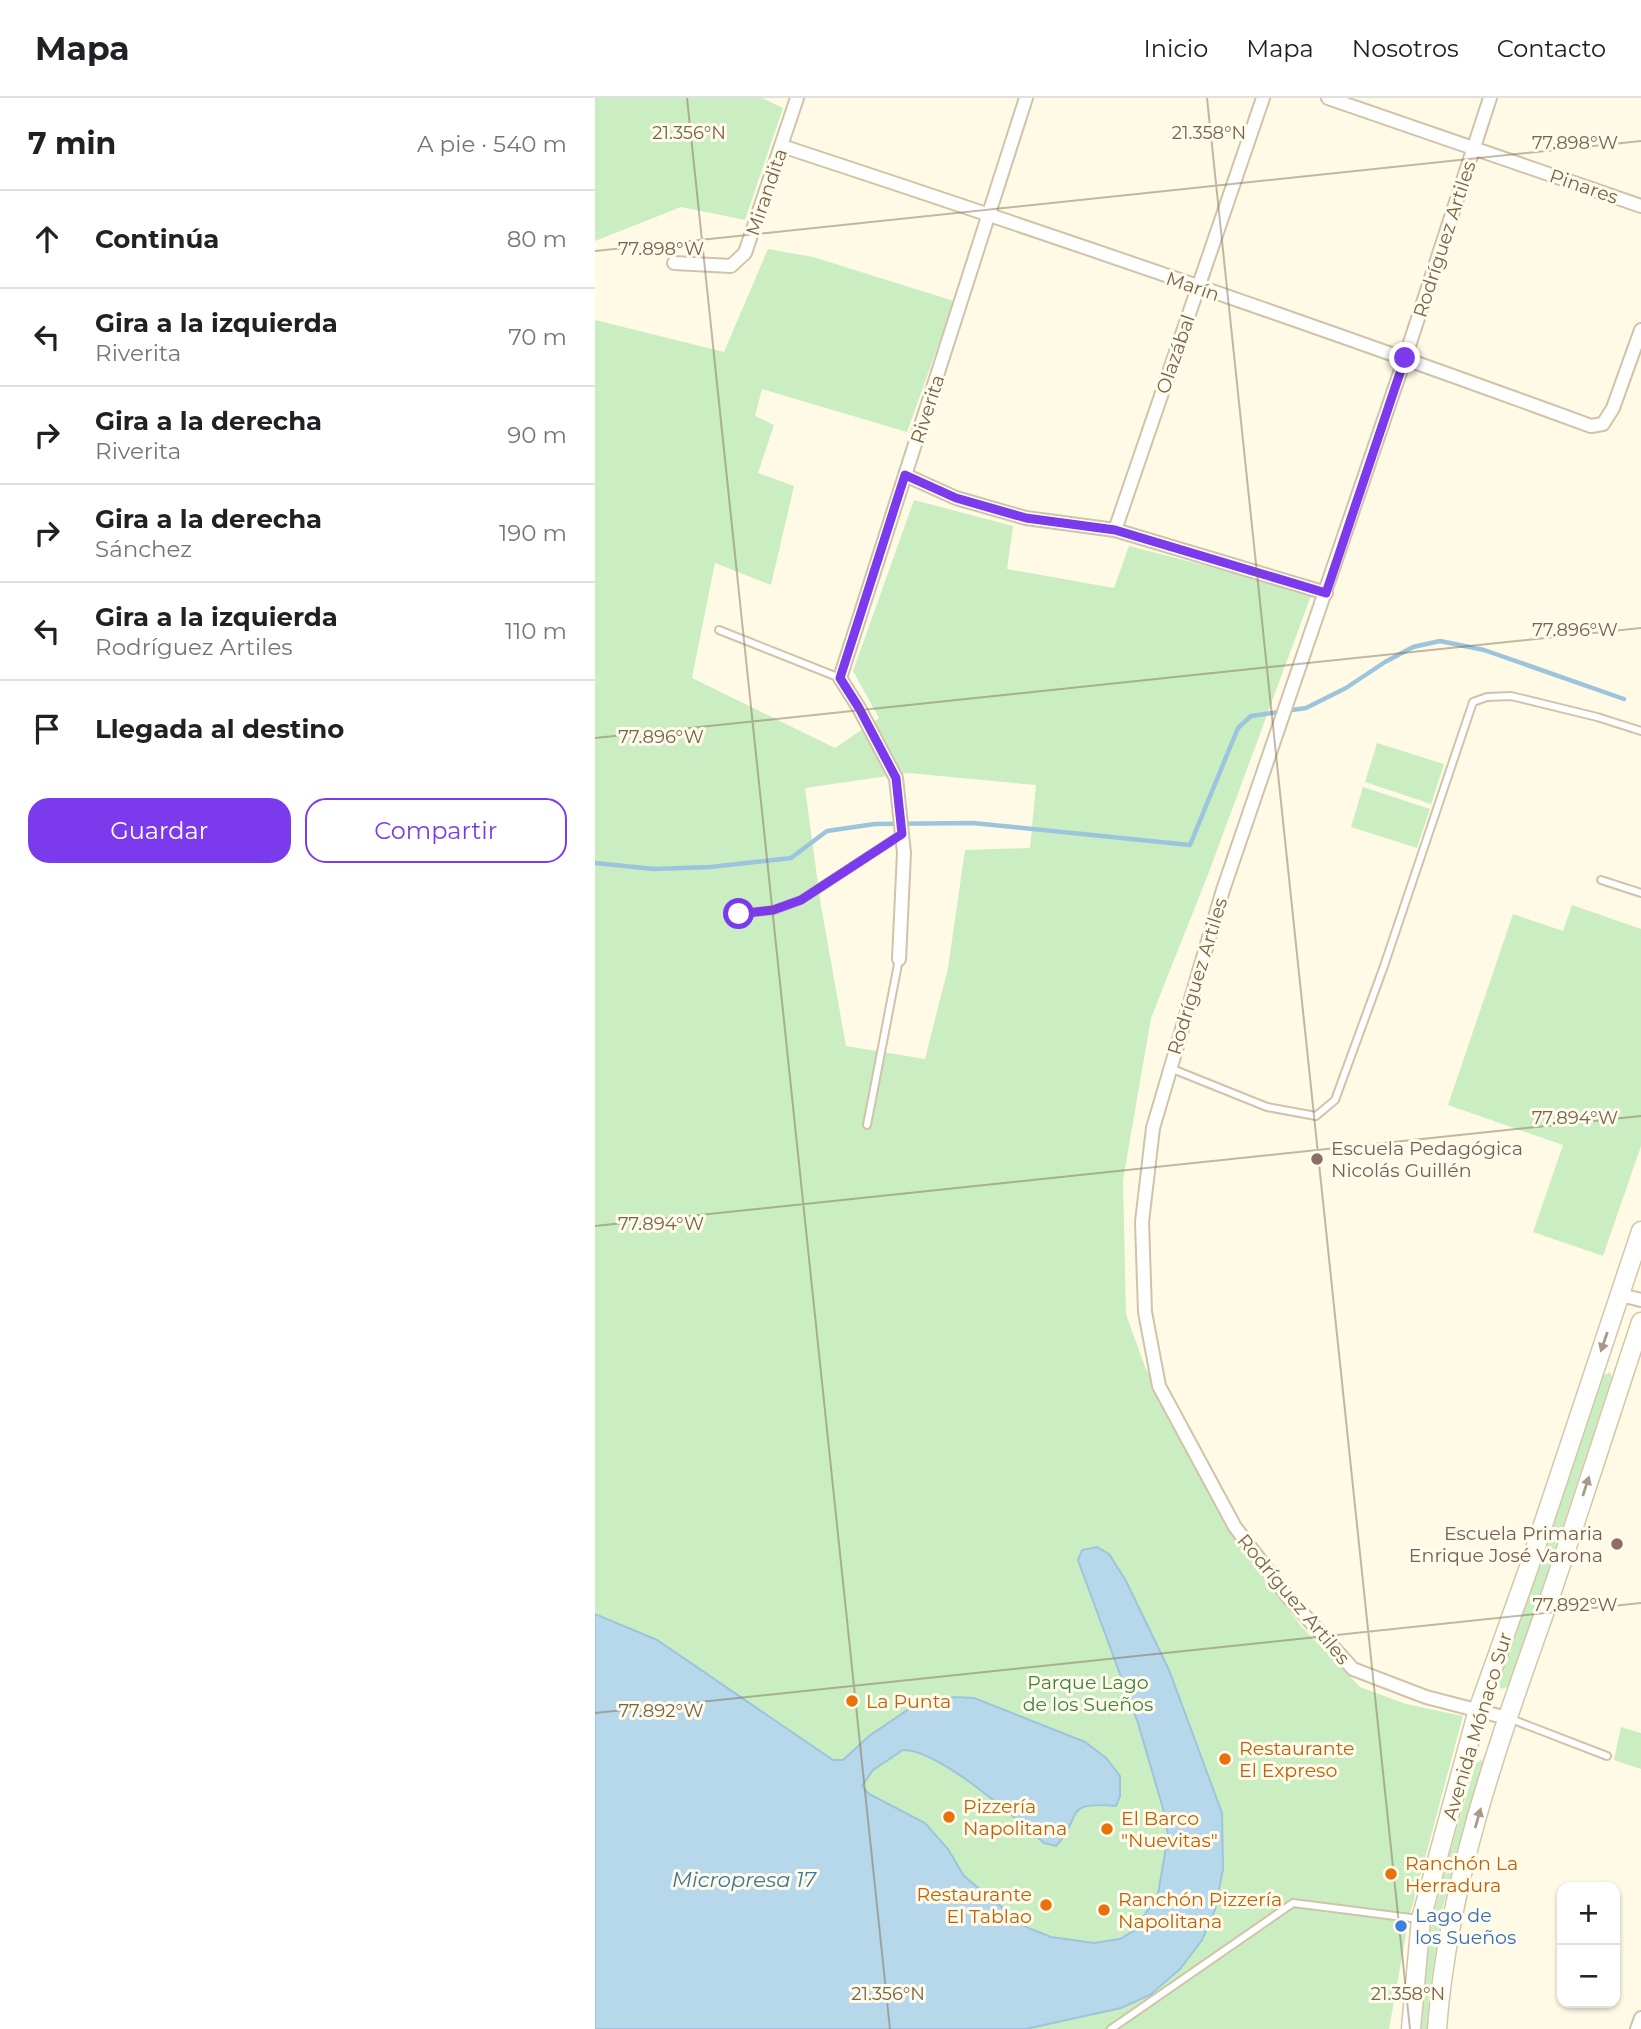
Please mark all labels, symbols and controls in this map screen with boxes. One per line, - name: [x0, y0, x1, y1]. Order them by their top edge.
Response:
- text: Mapa: [35, 28, 130, 68]
- text: Inicio: [1143, 34, 1208, 63]
- text: Mapa: [1246, 34, 1314, 63]
- text: Nosotros: [1352, 34, 1459, 63]
- text: Contacto: [1497, 34, 1606, 63]
- text: 21.356°N: [652, 122, 726, 144]
- text: 21.358°N: [1172, 122, 1246, 144]
- text: 7 min: [28, 125, 116, 162]
- text: A pie · 540 m: [417, 130, 567, 158]
- text: 77.898°W: [1532, 132, 1618, 154]
- street label: Mirandita: [741, 146, 792, 239]
- street label: Rodríguez Artiles: [1408, 158, 1481, 320]
- street label: Pinares: [1547, 164, 1621, 209]
- icon: ahead: [28, 220, 66, 258]
- text: Continúa: [95, 223, 219, 255]
- text: 80 m: [507, 225, 567, 253]
- text: 77.898°W: [618, 238, 704, 260]
- street label: Marín: [1163, 267, 1222, 306]
- text: Gira a la izquierda: [95, 307, 338, 339]
- street label: Olazábal: [1151, 311, 1200, 397]
- icon: left: [28, 318, 66, 356]
- text: 70 m: [508, 323, 567, 351]
- text: Riverita: [95, 339, 181, 367]
- route end: [1389, 342, 1420, 373]
- street label: Riverita: [906, 372, 949, 447]
- text: Gira a la derecha: [95, 405, 322, 437]
- icon: right: [28, 416, 66, 454]
- text: 90 m: [507, 421, 567, 449]
- text: Riverita: [95, 437, 181, 465]
- text: Gira a la derecha: [95, 503, 322, 535]
- icon: right: [28, 514, 66, 552]
- text: 190 m: [499, 519, 567, 547]
- text: Sánchez: [95, 535, 192, 563]
- text: Gira a la izquierda: [95, 601, 338, 633]
- icon: left: [28, 612, 66, 650]
- text: 110 m: [505, 617, 567, 645]
- text: 77.896°W: [1532, 619, 1618, 641]
- text: Rodríguez Artiles: [95, 633, 293, 661]
- icon: arrive: [28, 710, 66, 748]
- text: Llegada al destino: [95, 713, 344, 745]
- text: 77.896°W: [618, 726, 704, 748]
- button: Guardar: [28, 798, 291, 863]
- button: Compartir: [305, 798, 567, 863]
- street label: Rodríguez Artiles: [1163, 895, 1232, 1058]
- route start: [723, 898, 754, 929]
- text: 77.894°W: [1532, 1107, 1618, 1129]
- place label: Escuela Pedagógica Nicolás Guillén: [1331, 1137, 1523, 1182]
- marker: Escuela Pedagógica Nicolás Guillén: [1309, 1151, 1325, 1167]
- text: 77.894°W: [618, 1213, 704, 1235]
- one-way arrow: [1598, 1332, 1609, 1353]
- one-way arrow: [1581, 1476, 1592, 1497]
- place label: Escuela Primaria Enrique José Varona: [1409, 1522, 1603, 1567]
- street label: Rodríguez Artiles: [1232, 1529, 1355, 1669]
- marker: Escuela Primaria Enrique José Varona: [1609, 1536, 1625, 1552]
- text: 77.892°W: [1533, 1594, 1617, 1616]
- street label: Avenida Mónaco Sur: [1438, 1629, 1517, 1823]
- park label: Parque Lago de los Sueños: [1023, 1671, 1153, 1716]
- place label: La Punta: [866, 1690, 951, 1713]
- marker: La Punta: [844, 1693, 860, 1709]
- text: 77.892°W: [619, 1700, 703, 1722]
- place label: Restaurante El Expreso: [1239, 1737, 1355, 1782]
- marker: Restaurante El Expreso: [1217, 1751, 1233, 1767]
- place label: Pizzería Napolitana: [963, 1795, 1067, 1840]
- place label: El Barco "Nuevitas": [1121, 1807, 1218, 1852]
- one-way arrow: [1473, 1807, 1484, 1829]
- marker: Pizzería Napolitana: [941, 1809, 957, 1825]
- marker: El Barco "Nuevitas": [1099, 1821, 1115, 1837]
- place label: Ranchón La Herradura: [1405, 1852, 1518, 1897]
- marker: Ranchón La Herradura: [1383, 1866, 1399, 1882]
- water label: Micropresa 17: [672, 1867, 818, 1892]
- map controls: [1557, 1882, 1620, 2008]
- button: +: [1557, 1882, 1620, 1945]
- place label: Restaurante El Tablao: [916, 1883, 1032, 1928]
- place label: Ranchón Pizzería Napolitana: [1118, 1888, 1282, 1933]
- marker: Restaurante El Tablao: [1038, 1897, 1054, 1913]
- marker: Ranchón Pizzería Napolitana: [1096, 1902, 1112, 1918]
- place label: Lago de los Sueños: [1415, 1904, 1516, 1949]
- marker: Lago de los Sueños: [1393, 1918, 1409, 1934]
- button: −: [1557, 1945, 1620, 2008]
- text: 21.356°N: [851, 1983, 925, 2005]
- text: 21.358°N: [1371, 1983, 1445, 2005]

